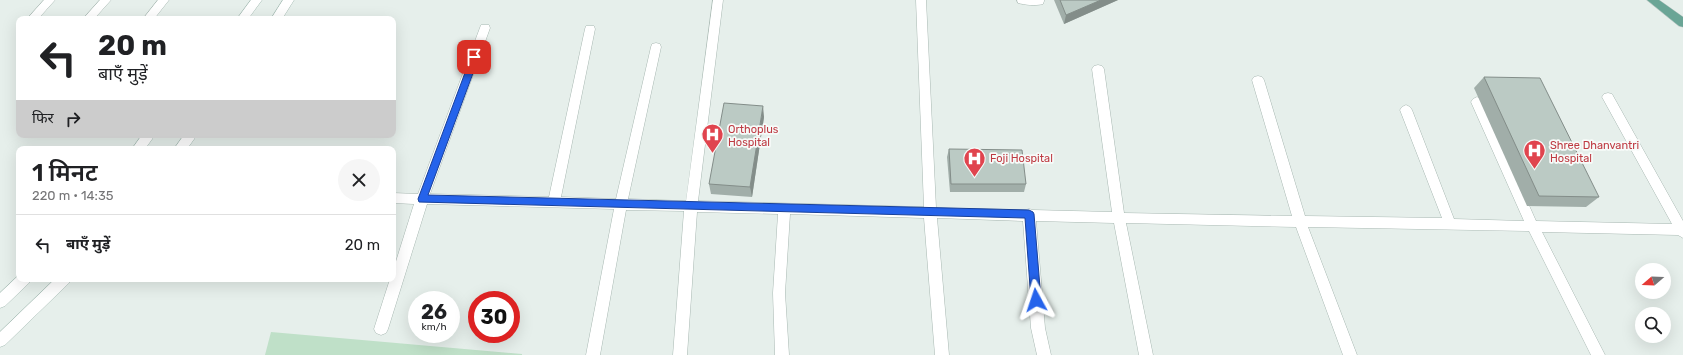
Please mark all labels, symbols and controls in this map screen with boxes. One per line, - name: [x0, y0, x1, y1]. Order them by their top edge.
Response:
- text: 20 m: [98, 29, 167, 62]
- icon: left: [32, 32, 84, 84]
- pin: [457, 40, 491, 74]
- icon: arrive: [463, 46, 485, 68]
- text: बाएँ मुड़ें: [98, 63, 148, 85]
- icon: right: [62, 108, 84, 130]
- text: फिर: [32, 109, 54, 127]
- hospital icon: Orthoplus Hospital: [700, 122, 726, 155]
- place label: Orthoplus Hospital: [728, 123, 779, 149]
- hospital icon: Shree Dhanvantri Hospital: [1521, 138, 1547, 171]
- place label: Shree Dhanvantri Hospital: [1550, 139, 1639, 165]
- hospital icon: Foji Hospital: [961, 145, 987, 178]
- place label: Foji Hospital: [990, 152, 1053, 165]
- text: 1 मिनट: [32, 159, 98, 187]
- button: close: [338, 159, 380, 201]
- text: 220 m · 14:35: [32, 188, 113, 203]
- icon: left: [32, 234, 54, 256]
- text: बाएँ मुड़ें: [66, 235, 110, 253]
- text: 20 m: [345, 236, 380, 254]
- north arrow: [1635, 263, 1671, 299]
- map controls: [1635, 263, 1671, 343]
- position arrow: [1015, 279, 1057, 321]
- speed limit sign: 30: [468, 291, 520, 343]
- text: 26: [421, 300, 447, 324]
- button: search: [1635, 307, 1671, 343]
- text: km/h: [422, 321, 446, 333]

